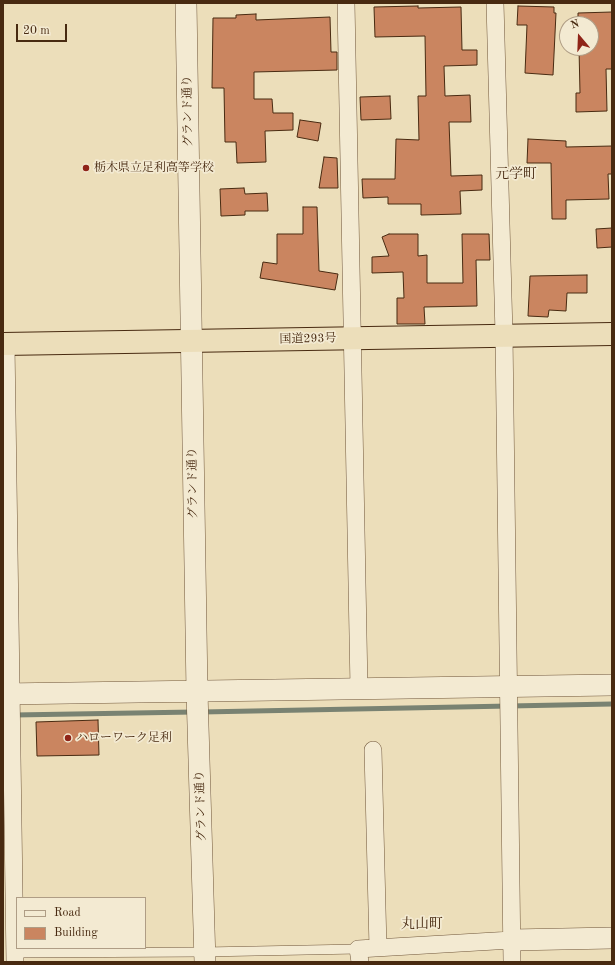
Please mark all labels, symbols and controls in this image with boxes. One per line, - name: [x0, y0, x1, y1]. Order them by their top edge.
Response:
- scale bar: [18, 16, 69, 42]
- north arrow: [559, 16, 599, 56]
- text: N: [569, 19, 581, 32]
- text: 20 m: [23, 25, 50, 37]
- street label: グランド通り: [180, 75, 196, 147]
- place label: 栃木県立足利高等学校: [94, 161, 214, 175]
- marker: 栃木県立足利高等学校: [81, 163, 91, 173]
- district label: 元学町: [495, 166, 537, 182]
- street label: 国道293号: [279, 331, 337, 347]
- street label: グランド通り: [185, 447, 201, 519]
- place label: ハローワーク足利: [76, 731, 172, 745]
- marker: ハローワーク足利: [63, 733, 73, 743]
- street label: グランド通り: [193, 770, 209, 842]
- legend: [16, 897, 146, 949]
- text: Road: [54, 907, 81, 919]
- district label: 丸山町: [401, 916, 443, 932]
- text: Building: [54, 927, 98, 939]

